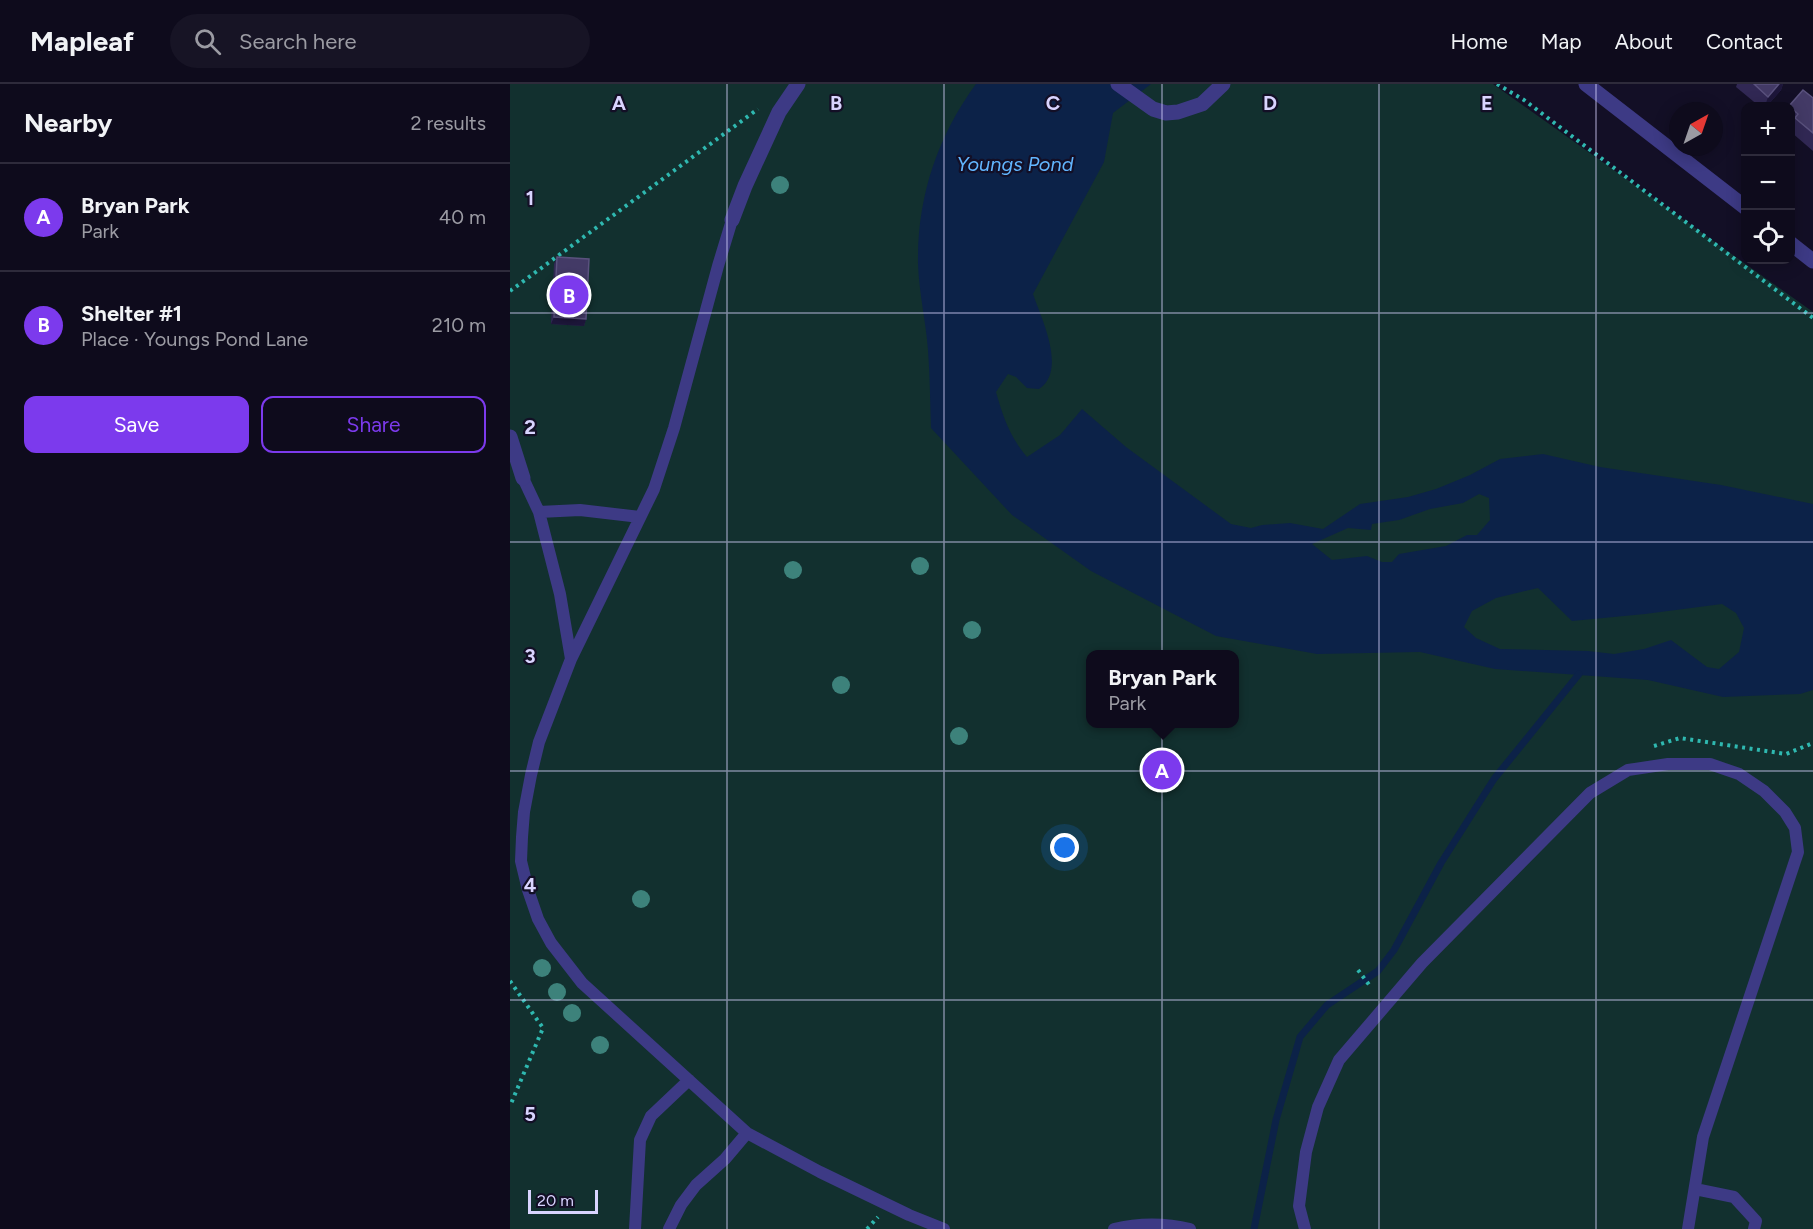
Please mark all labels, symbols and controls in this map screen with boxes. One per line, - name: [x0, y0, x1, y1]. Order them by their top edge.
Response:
- search box: [170, 14, 590, 68]
- text: Mapleaf: [30, 24, 134, 58]
- icon: search: [191, 25, 224, 58]
- text: Search here: [239, 28, 357, 55]
- text: Home: [1451, 29, 1508, 54]
- text: Map: [1541, 29, 1582, 54]
- text: About: [1615, 29, 1673, 54]
- text: Contact: [1706, 29, 1783, 54]
- text: A: [612, 91, 627, 115]
- text: B: [830, 91, 842, 115]
- text: C: [1046, 91, 1060, 115]
- text: D: [1263, 91, 1277, 115]
- text: E: [1481, 91, 1493, 115]
- north arrow: [1669, 102, 1723, 156]
- map controls: [1741, 102, 1795, 264]
- button: +: [1741, 102, 1795, 156]
- text: Nearby: [24, 107, 112, 139]
- text: 2 results: [410, 111, 486, 135]
- water label: Youngs Pond: [957, 152, 1074, 176]
- button: −: [1741, 156, 1795, 210]
- text: 1: [526, 186, 534, 210]
- text: Bryan Park: [81, 192, 190, 219]
- text: A: [36, 205, 51, 229]
- text: 40 m: [439, 205, 486, 229]
- button: locate: [1741, 210, 1795, 264]
- text: Park: [81, 219, 119, 243]
- pin: B: [550, 272, 588, 318]
- text: Shelter #1: [81, 300, 182, 327]
- text: B: [37, 313, 50, 337]
- text: 210 m: [432, 313, 486, 337]
- text: Place · Youngs Pond Lane: [81, 327, 308, 351]
- button: Save: [24, 396, 249, 453]
- button: Share: [261, 396, 486, 453]
- text: 2: [524, 415, 536, 439]
- text: 3: [524, 644, 536, 668]
- popup: [1086, 650, 1239, 728]
- text: Bryan Park: [1108, 664, 1217, 691]
- text: Park: [1108, 691, 1146, 715]
- pin: A: [1142, 748, 1182, 792]
- your location: [1050, 833, 1079, 862]
- text: 4: [524, 873, 537, 897]
- text: 5: [524, 1102, 536, 1126]
- scale bar: [528, 1187, 598, 1214]
- text: 20 m: [537, 1191, 574, 1210]

